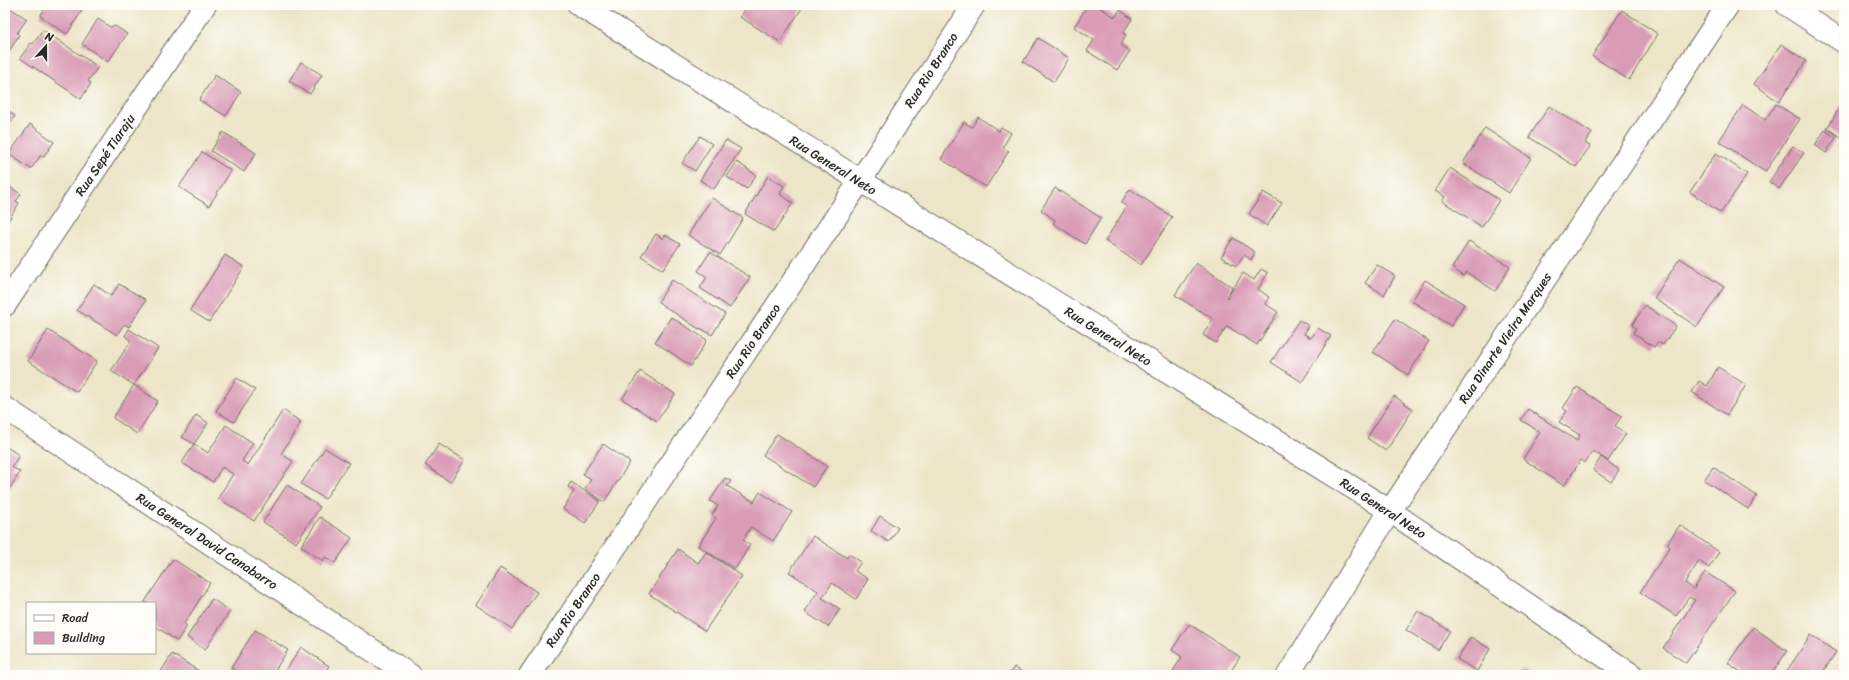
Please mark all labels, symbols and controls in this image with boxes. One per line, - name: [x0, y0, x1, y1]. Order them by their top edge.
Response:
- north arrow: [26, 26, 66, 66]
- text: N: [42, 27, 57, 48]
- street label: Rua Rio Branco: [898, 27, 964, 112]
- street label: Rua Sepé Tiaraju: [69, 109, 141, 201]
- street label: Rua General Neto: [785, 129, 882, 201]
- street label: Rua Dinarte Vieira Marques: [1452, 267, 1558, 408]
- street label: Rua Rio Branco: [719, 298, 787, 383]
- street label: Rua General Neto: [1060, 300, 1157, 372]
- street label: Rua General Neto: [1335, 471, 1431, 545]
- street label: Rua General David Canabarro: [132, 486, 283, 596]
- street label: Rua Rio Branco: [539, 567, 607, 652]
- legend: [26, 602, 156, 654]
- text: Road: [62, 607, 89, 629]
- text: Building: [62, 627, 105, 649]

